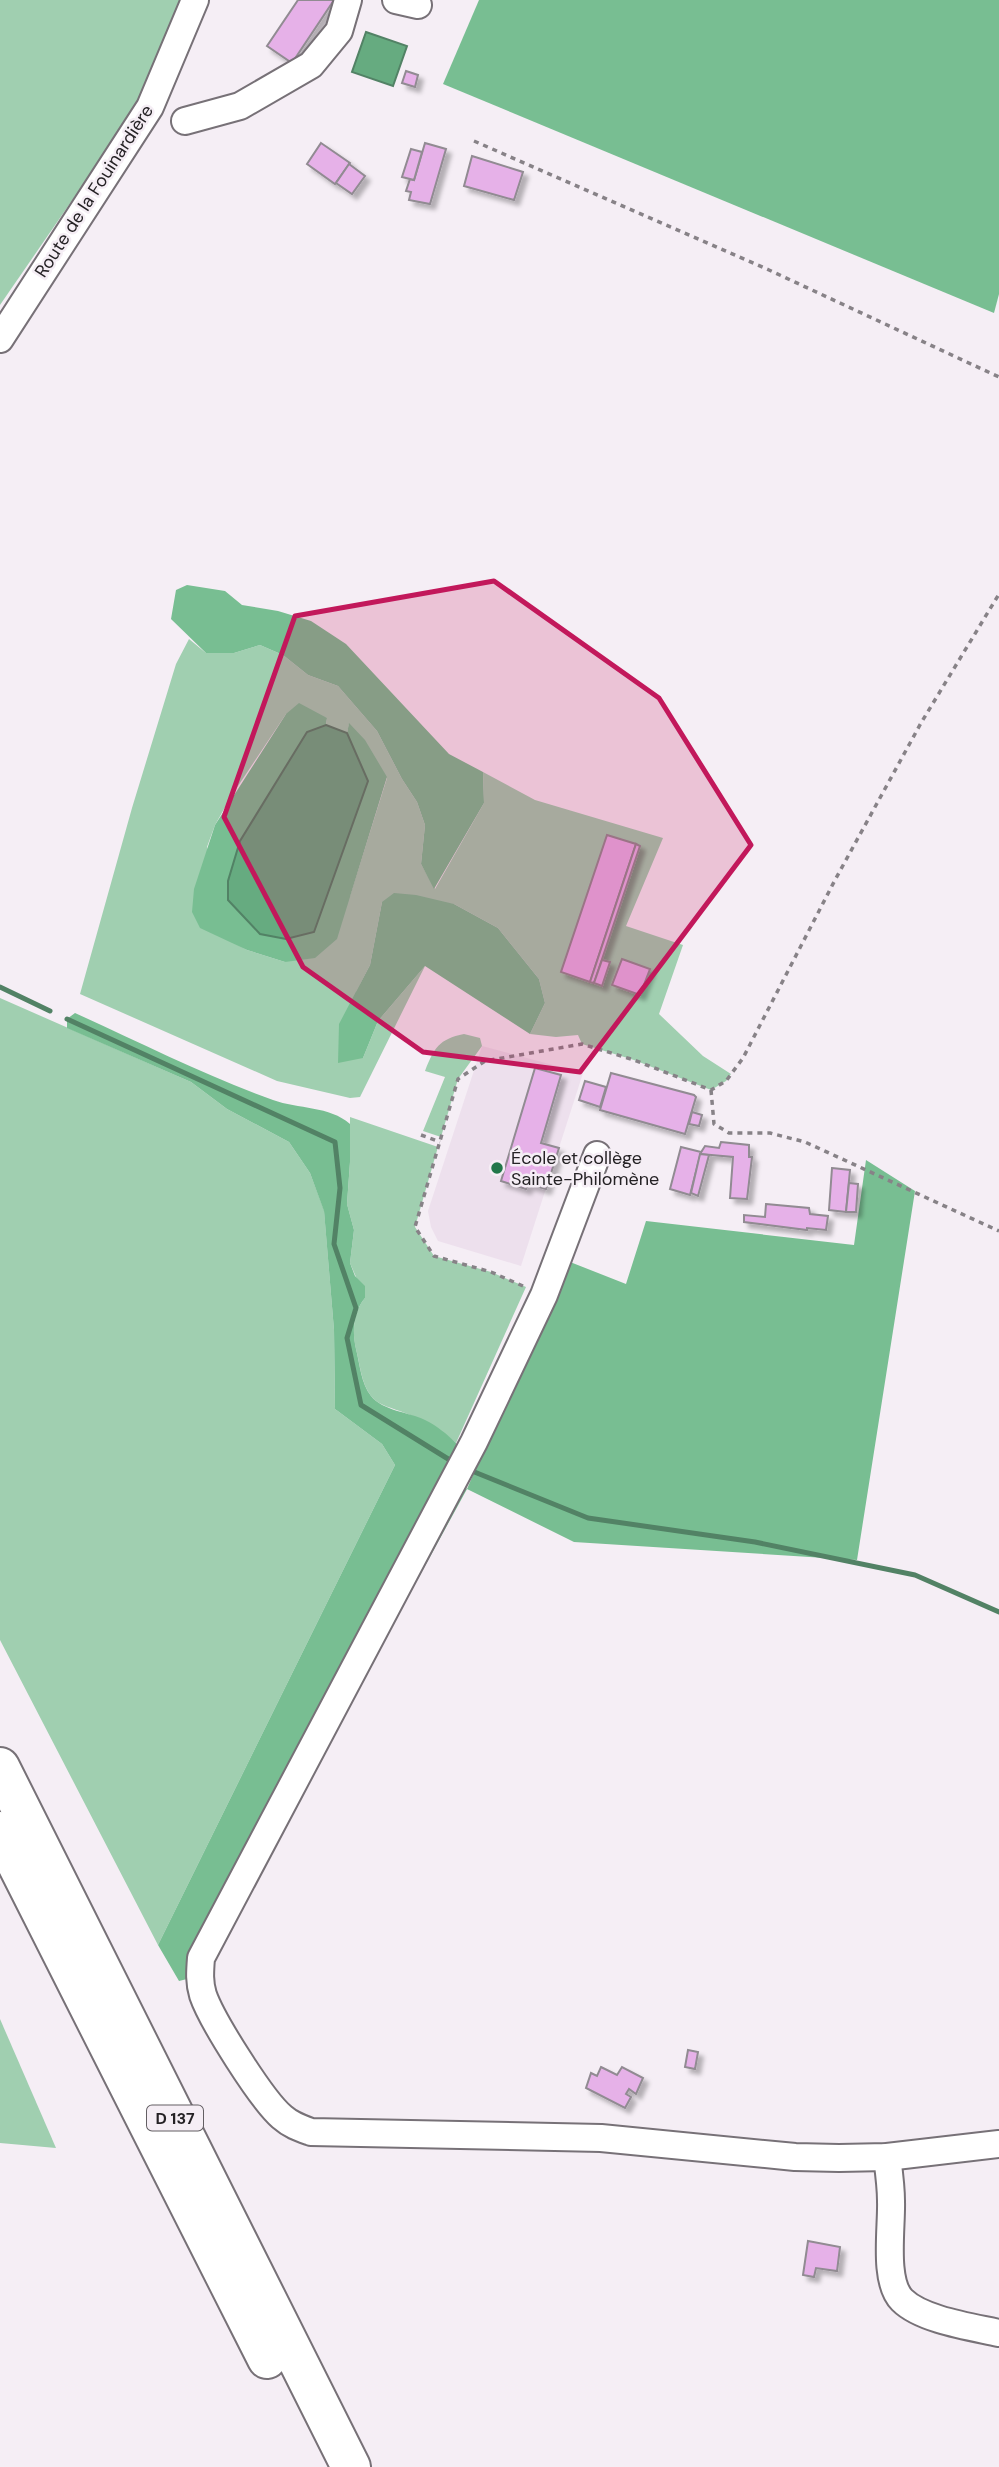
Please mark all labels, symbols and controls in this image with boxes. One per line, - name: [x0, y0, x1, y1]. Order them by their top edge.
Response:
- street label: Route de la Fouinardière: [29, 100, 159, 282]
- place label: École et collège Sainte-Philomène: [511, 1146, 659, 1191]
- marker: École et collège Sainte-Philomène: [489, 1160, 505, 1176]
- road number: D 137: [147, 2106, 203, 2130]

